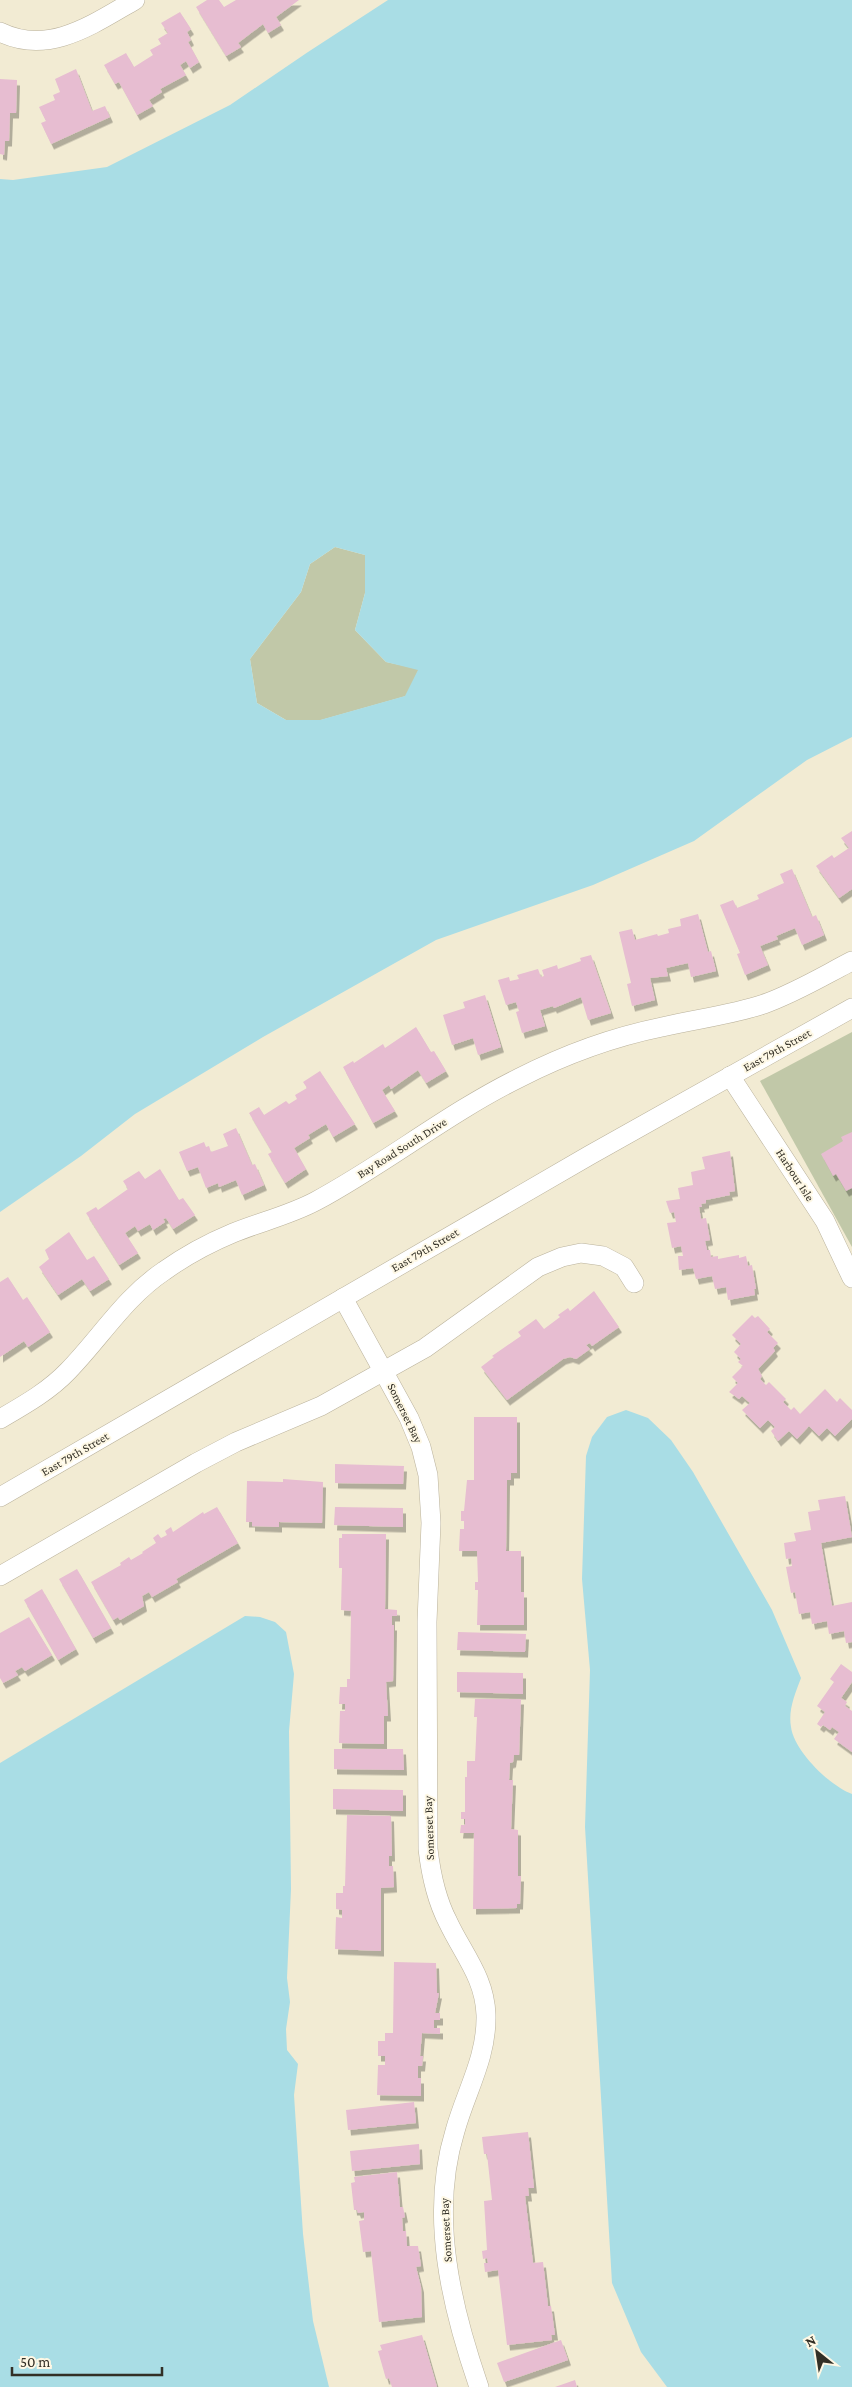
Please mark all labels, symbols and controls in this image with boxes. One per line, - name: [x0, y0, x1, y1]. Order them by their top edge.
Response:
- street label: East 79th Street: [741, 1025, 814, 1074]
- street label: Bay Road South Drive: [355, 1115, 449, 1181]
- street label: Harbour Isle: [773, 1146, 817, 1204]
- street label: East 79th Street: [389, 1225, 462, 1275]
- street label: Somerset Bay: [385, 1381, 426, 1445]
- street label: East 79th Street: [39, 1429, 112, 1479]
- street label: Somerset Bay: [421, 1795, 437, 1860]
- street label: Somerset Bay: [437, 2197, 455, 2263]
- north arrow: [792, 2327, 842, 2377]
- text: N: [802, 2331, 819, 2350]
- scale bar: [12, 2344, 162, 2376]
- text: 50 m: [20, 2354, 50, 2370]

